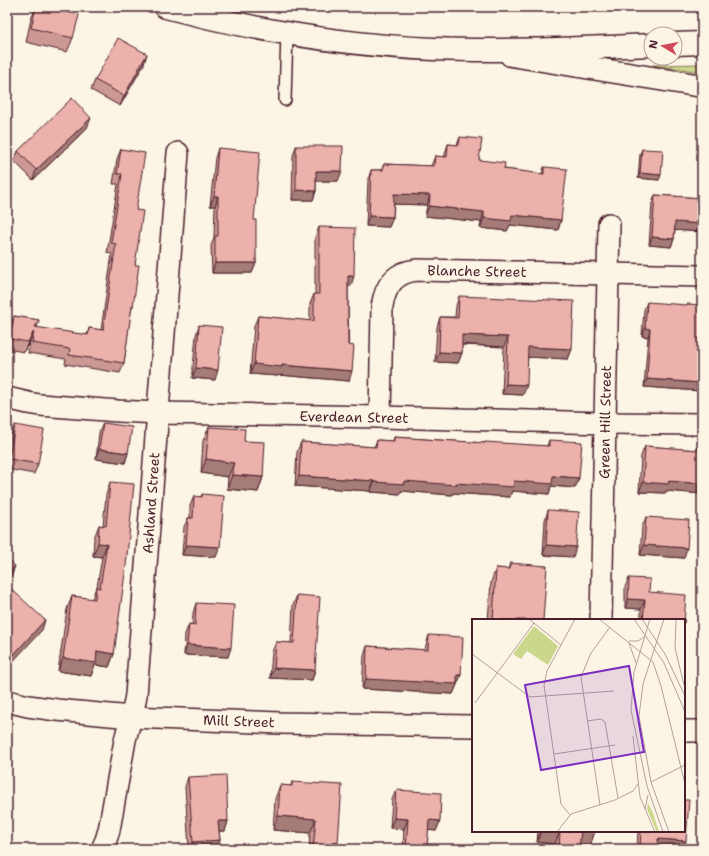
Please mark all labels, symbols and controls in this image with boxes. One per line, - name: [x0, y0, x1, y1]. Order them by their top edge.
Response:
- north arrow: [643, 26, 683, 66]
- text: N: [646, 38, 662, 50]
- street label: Blanche Street: [427, 261, 527, 281]
- street label: Green Hill Street: [595, 365, 615, 479]
- street label: Everdean Street: [299, 407, 409, 427]
- street label: Ashland Street: [138, 452, 164, 554]
- inset map: [472, 619, 685, 832]
- street label: Mill Street: [203, 711, 275, 731]

